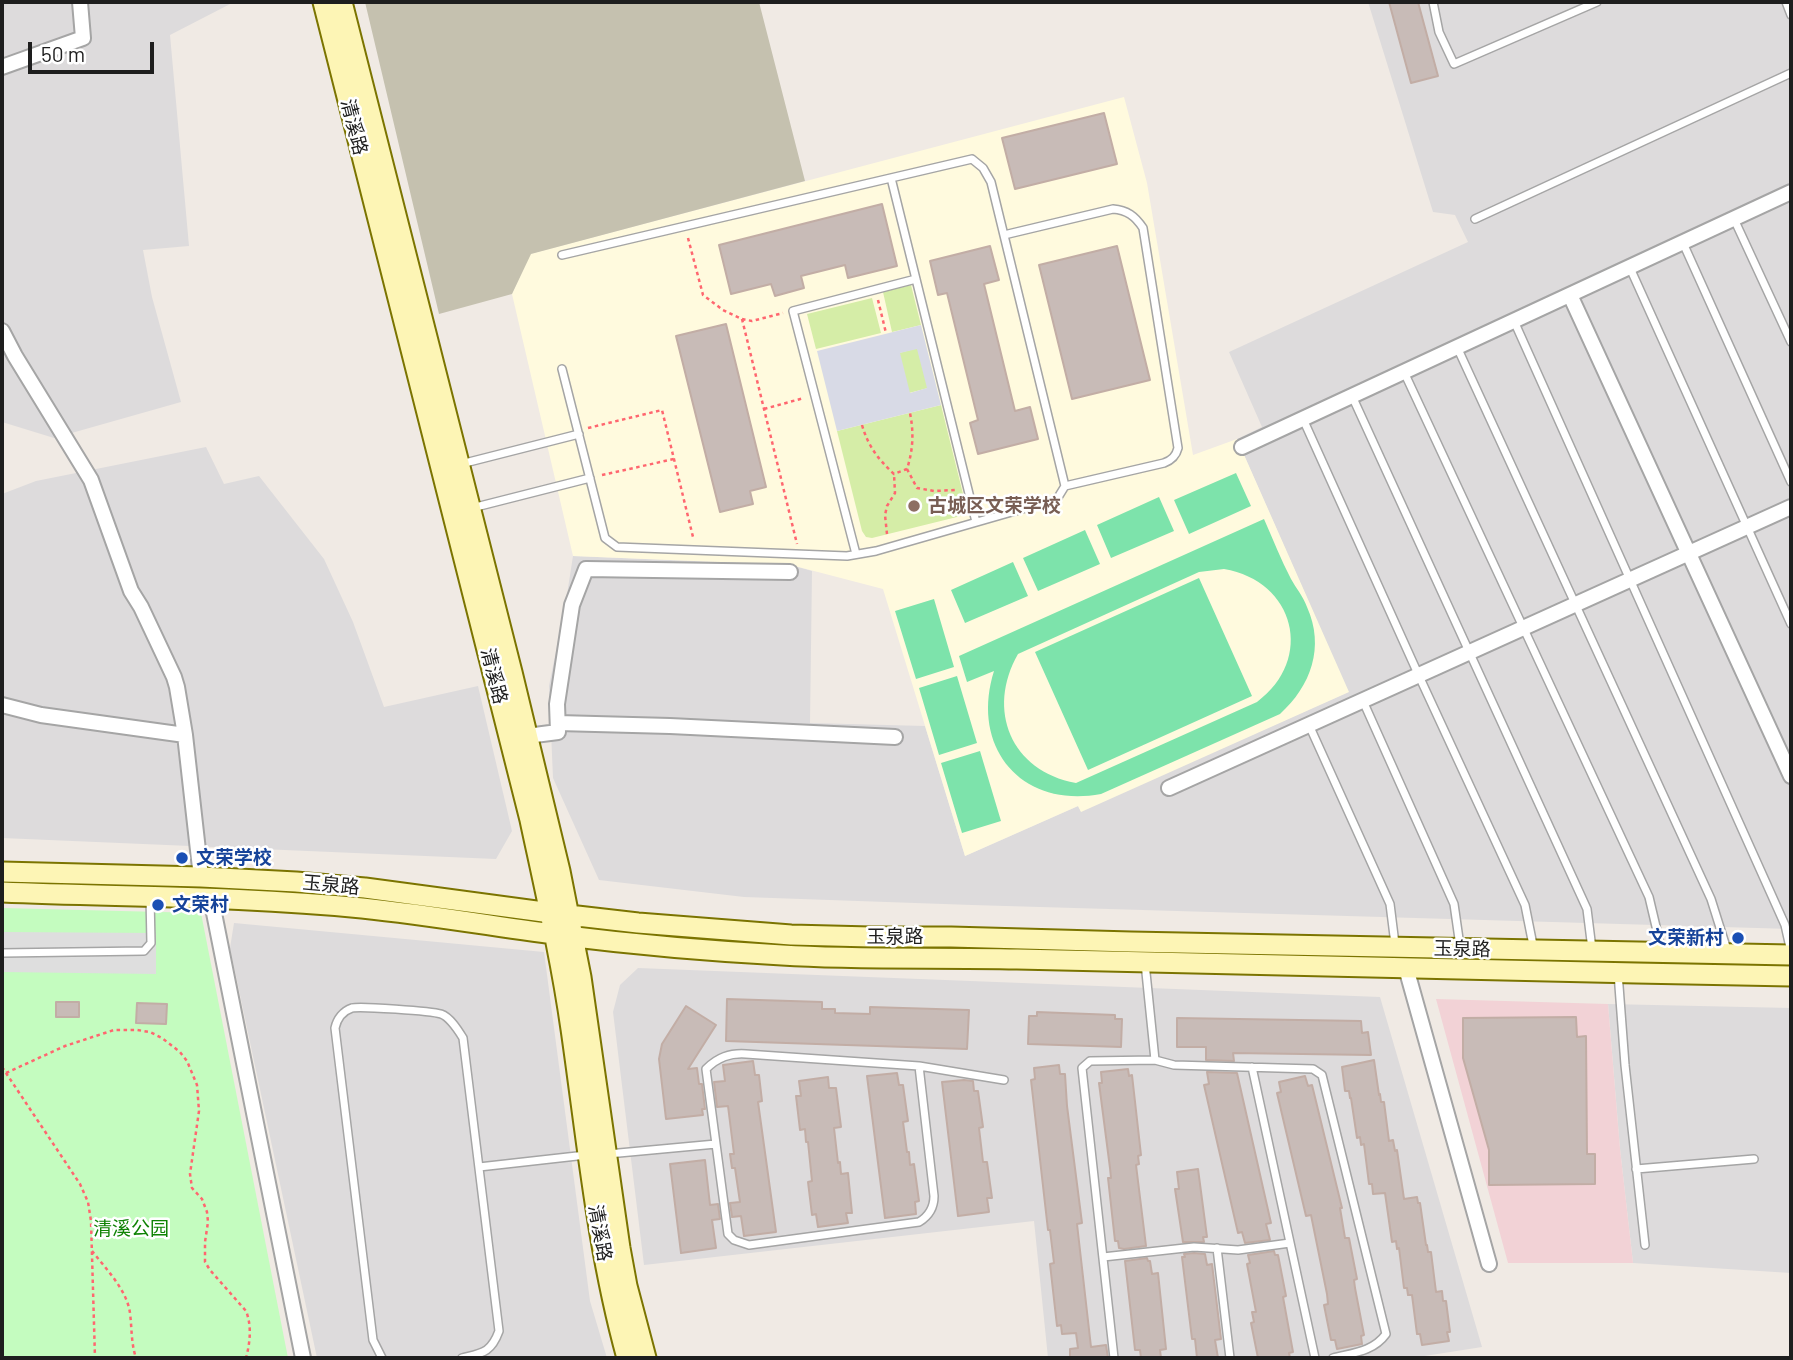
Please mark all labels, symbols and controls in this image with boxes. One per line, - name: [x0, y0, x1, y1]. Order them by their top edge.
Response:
- scale bar: [32, 28, 158, 72]
- text: 50 m: [41, 41, 85, 66]
- street label: 清溪路: [336, 97, 372, 157]
- place label: 古城区文荣学校: [928, 495, 1061, 517]
- marker: 古城区文荣学校: [906, 498, 922, 514]
- street label: 清溪路: [476, 646, 512, 706]
- place label: 文荣学校: [196, 847, 272, 869]
- marker: 文荣学校: [174, 850, 190, 866]
- street label: 玉泉路: [302, 871, 360, 899]
- place label: 文荣村: [172, 894, 229, 916]
- marker: 文荣村: [150, 897, 166, 913]
- street label: 玉泉路: [867, 926, 923, 948]
- place label: 文荣新村: [1648, 927, 1724, 949]
- marker: 文荣新村: [1730, 930, 1746, 946]
- street label: 玉泉路: [1433, 937, 1491, 961]
- street label: 清溪路: [584, 1203, 616, 1263]
- park label: 清溪公园: [93, 1218, 169, 1240]

